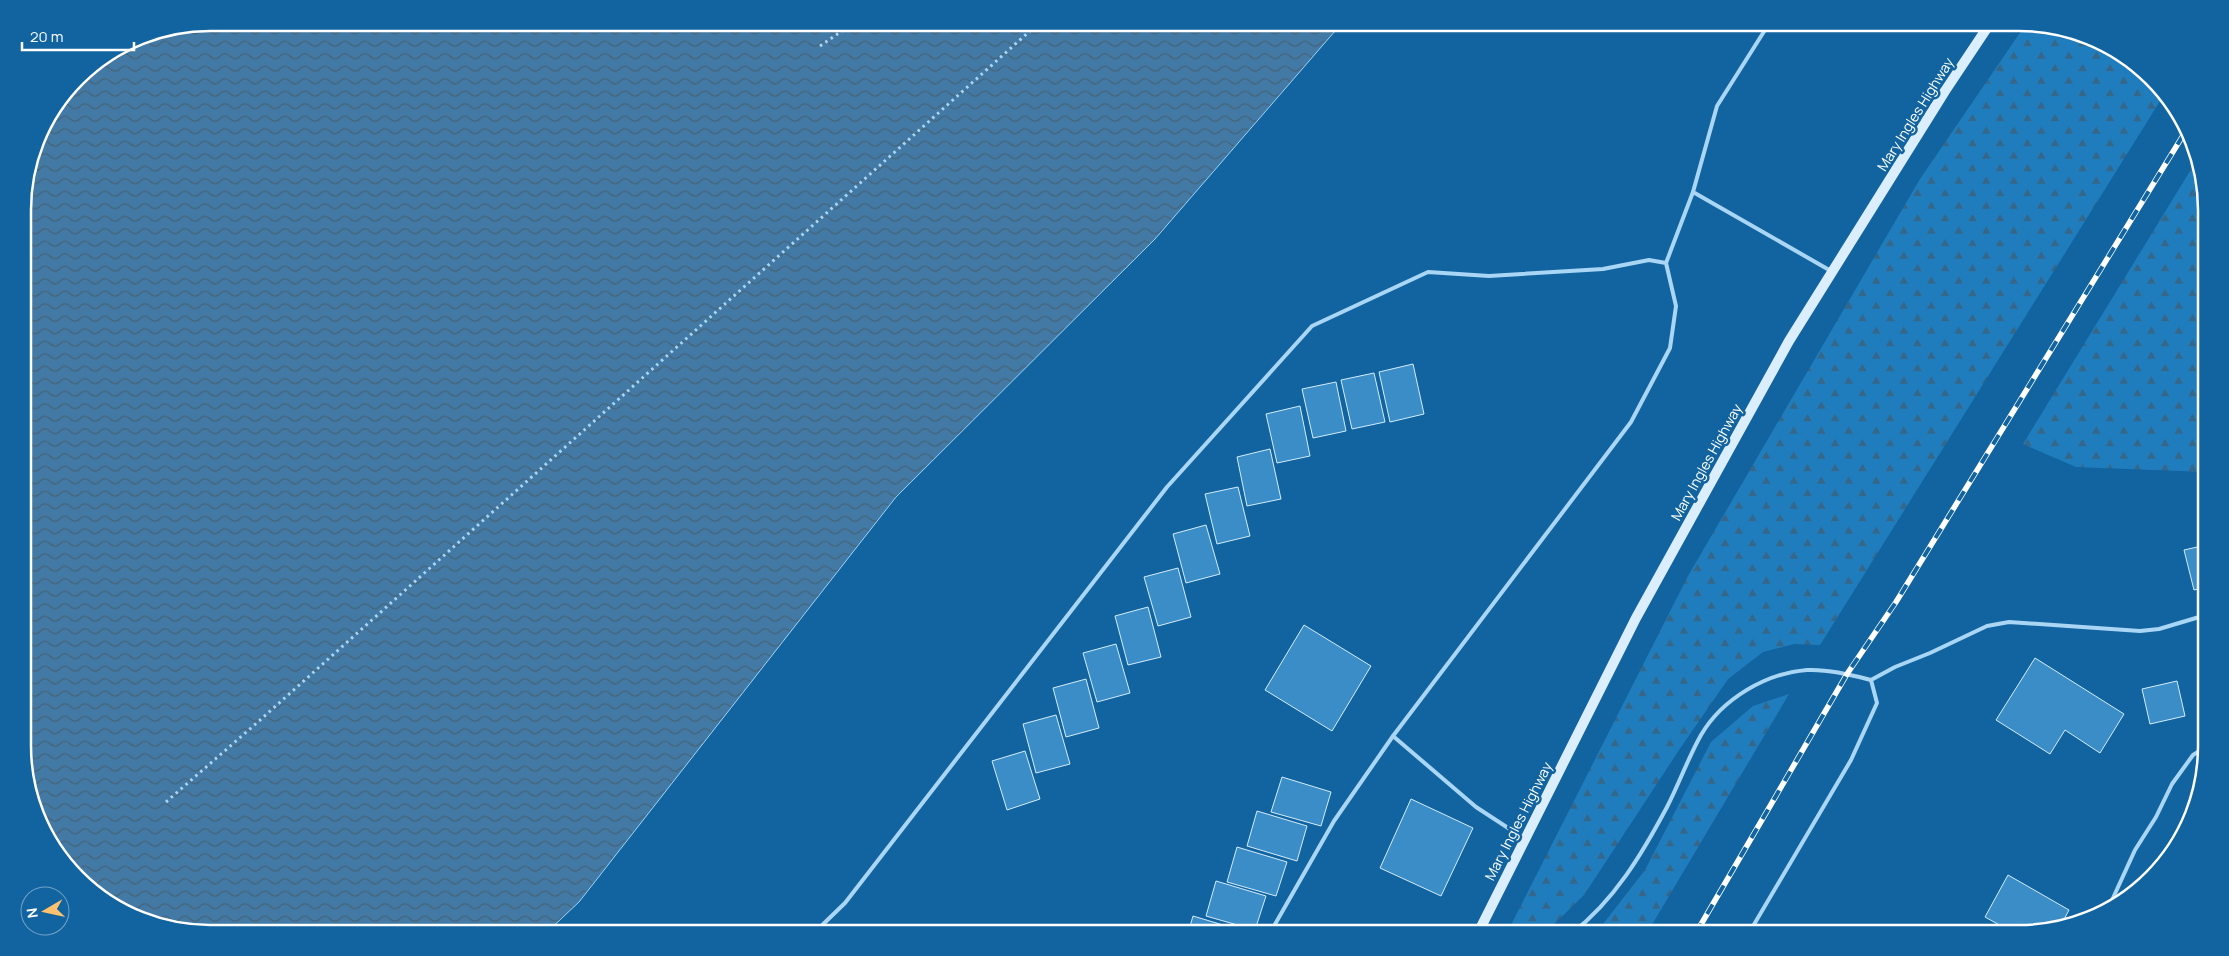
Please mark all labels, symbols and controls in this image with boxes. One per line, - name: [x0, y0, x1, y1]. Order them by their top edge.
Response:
- scale bar: [22, 20, 135, 52]
- text: 20 m: [30, 26, 63, 47]
- street label: Mary Ingles Highway: [1872, 53, 1958, 174]
- street label: Mary Ingles Highway: [1666, 400, 1746, 524]
- street label: Mary Ingles Highway: [1480, 758, 1556, 884]
- north arrow: [20, 886, 70, 936]
- text: N: [21, 907, 42, 920]

